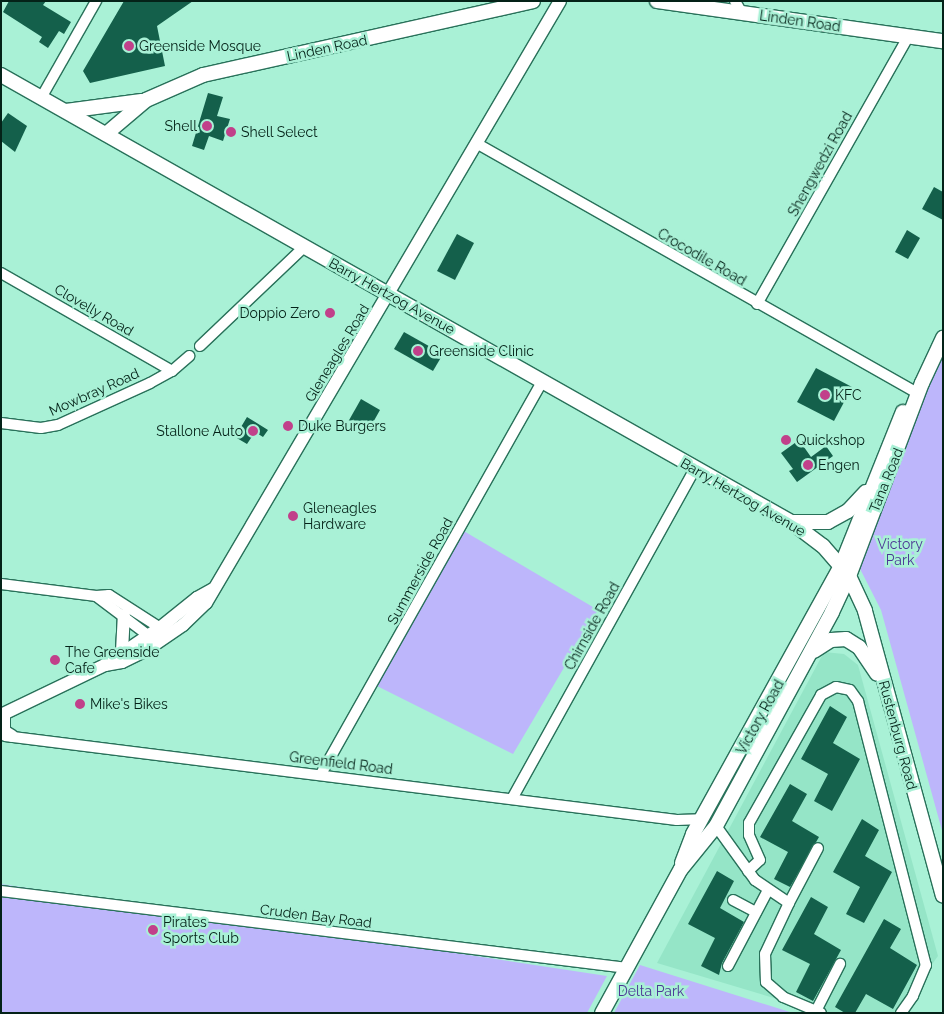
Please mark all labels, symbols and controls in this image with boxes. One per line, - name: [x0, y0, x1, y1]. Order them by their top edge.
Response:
- street label: Linden Road: [758, 7, 842, 35]
- street label: Linden Road: [285, 31, 369, 65]
- place label: Greenside Mosque: [139, 38, 261, 54]
- marker: Greenside Mosque: [123, 40, 135, 52]
- street label: Shengwedzi Road: [784, 109, 856, 219]
- place label: Shell: [165, 118, 197, 134]
- marker: Shell: [201, 120, 213, 132]
- place label: Shell Select: [241, 124, 318, 140]
- marker: Shell Select: [225, 126, 237, 138]
- street label: Crocodile Road: [655, 225, 749, 289]
- street label: Barry Hertzog Avenue: [326, 254, 458, 338]
- street label: Clovelly Road: [51, 280, 137, 340]
- street label: Gleneagles Road: [301, 301, 373, 405]
- place label: Doppio Zero: [240, 305, 320, 321]
- marker: Doppio Zero: [324, 307, 336, 319]
- place label: Greenside Clinic: [429, 343, 534, 359]
- marker: Greenside Clinic: [411, 344, 425, 358]
- street label: Mowbray Road: [46, 365, 142, 419]
- place label: KFC: [835, 387, 862, 403]
- marker: KFC: [819, 389, 831, 401]
- place label: Duke Burgers: [298, 418, 386, 434]
- marker: Duke Burgers: [282, 420, 294, 432]
- place label: Stallone Auto: [156, 423, 243, 439]
- marker: Stallone Auto: [247, 425, 259, 437]
- place label: Quickshop: [796, 432, 865, 448]
- marker: Quickshop: [780, 434, 792, 446]
- street label: Tana Road: [866, 445, 906, 515]
- street label: Barry Hertzog Avenue: [677, 454, 809, 540]
- place label: Engen: [818, 457, 860, 473]
- marker: Engen: [802, 459, 814, 471]
- place label: Gleneagles Hardware: [303, 500, 376, 532]
- marker: Gleneagles Hardware: [287, 510, 299, 522]
- street label: Summerside Road: [384, 515, 456, 627]
- park label: Victory Park: [877, 536, 923, 568]
- street label: Chirnside Road: [561, 579, 623, 673]
- place label: The Greenside Cafe: [65, 644, 160, 676]
- marker: The Greenside Cafe: [49, 654, 61, 666]
- street label: Victory Road: [733, 677, 787, 757]
- street label: Rustenburg Road: [875, 678, 921, 792]
- place label: Mike's Bikes: [90, 696, 168, 712]
- marker: Mike's Bikes: [74, 698, 86, 710]
- street label: Greenfield Road: [288, 748, 394, 778]
- street label: Cruden Bay Road: [259, 901, 373, 931]
- place label: Pirates Sports Club: [163, 914, 239, 946]
- marker: Pirates Sports Club: [147, 924, 159, 936]
- park label: Delta Park: [618, 983, 684, 999]

